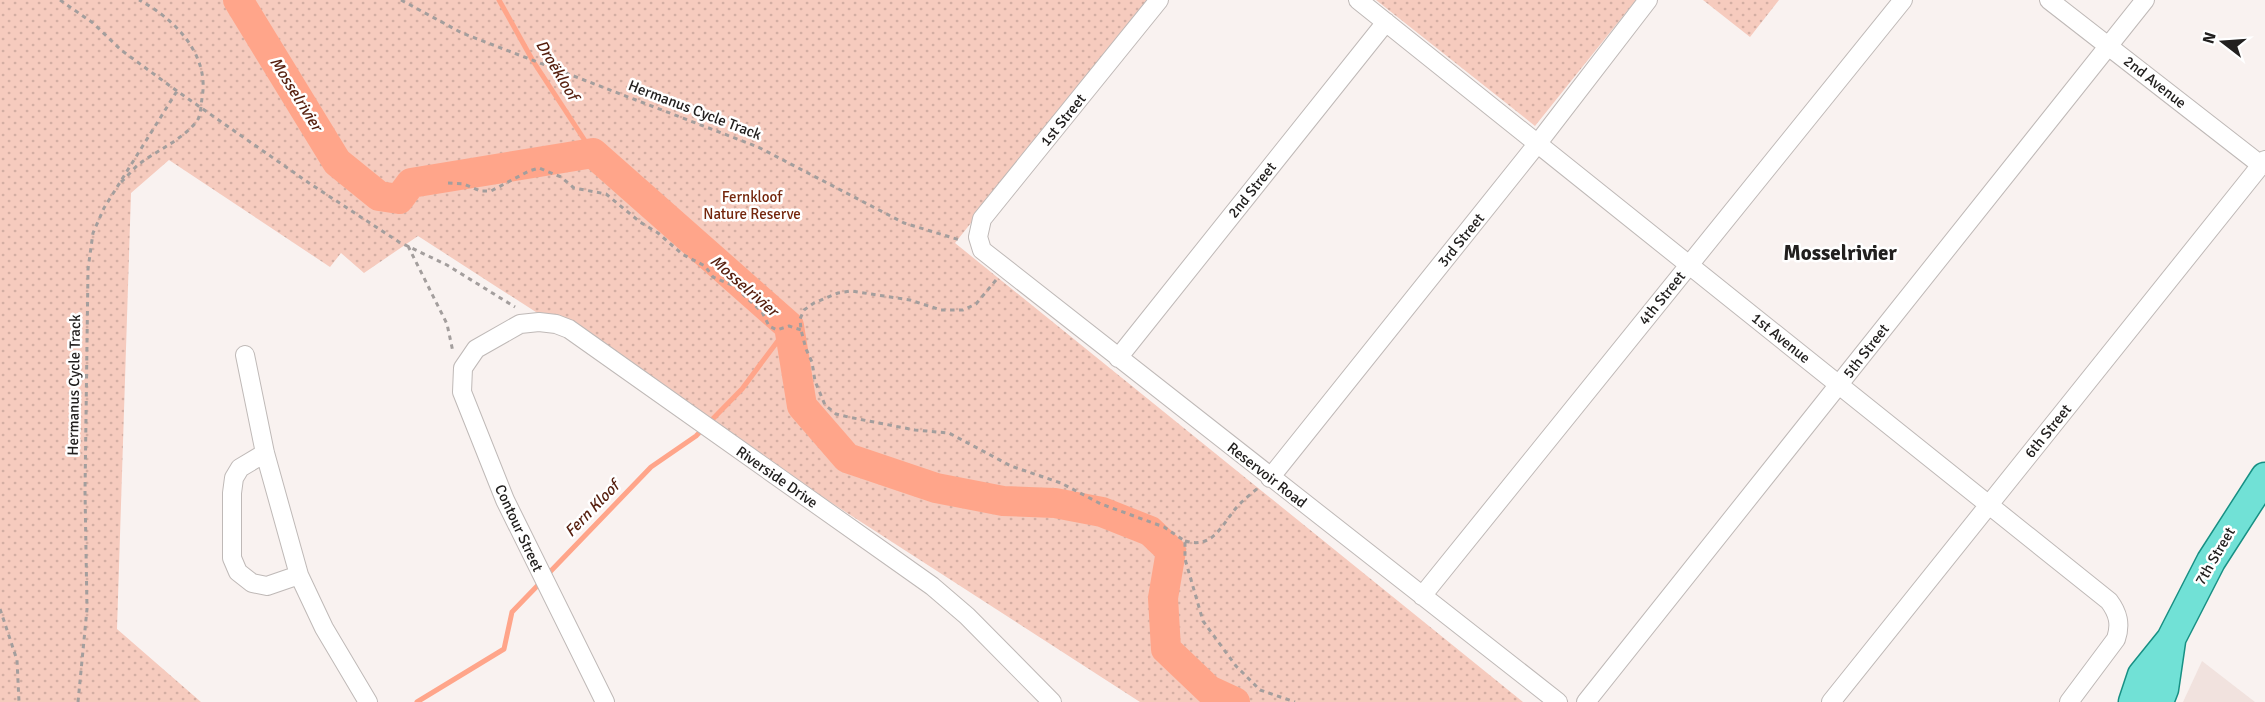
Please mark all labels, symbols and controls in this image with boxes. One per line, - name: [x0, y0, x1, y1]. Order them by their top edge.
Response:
- north arrow: [2193, 12, 2253, 72]
- text: N: [2198, 30, 2221, 46]
- water label: Droëkloof: [531, 36, 585, 107]
- street label: 2nd Avenue: [2120, 52, 2190, 112]
- water label: Mosselrivier: [265, 53, 328, 137]
- street label: Hermanus Cycle Track: [626, 76, 765, 144]
- street label: 1st Street: [1036, 90, 1090, 150]
- street label: 2nd Street: [1224, 158, 1280, 222]
- park label: Fernkloof Nature Reserve: [703, 188, 801, 223]
- street label: 3rd Street: [1434, 210, 1488, 270]
- district label: Mosselrivier: [1783, 240, 1897, 266]
- water label: Mosselrivier: [706, 251, 784, 322]
- street label: 4th Street: [1635, 268, 1689, 328]
- street label: 1st Avenue: [1748, 309, 1814, 367]
- street label: Hermanus Cycle Track: [64, 314, 84, 456]
- street label: 5th Street: [1839, 320, 1893, 382]
- street label: 6th Street: [2021, 401, 2075, 461]
- street label: Reservoir Road: [1224, 438, 1310, 512]
- street label: Riverside Drive: [733, 442, 821, 512]
- water label: Fern Kloof: [560, 474, 626, 541]
- street label: Contour Street: [491, 482, 547, 574]
- street label: 7th Street: [2191, 524, 2239, 588]

